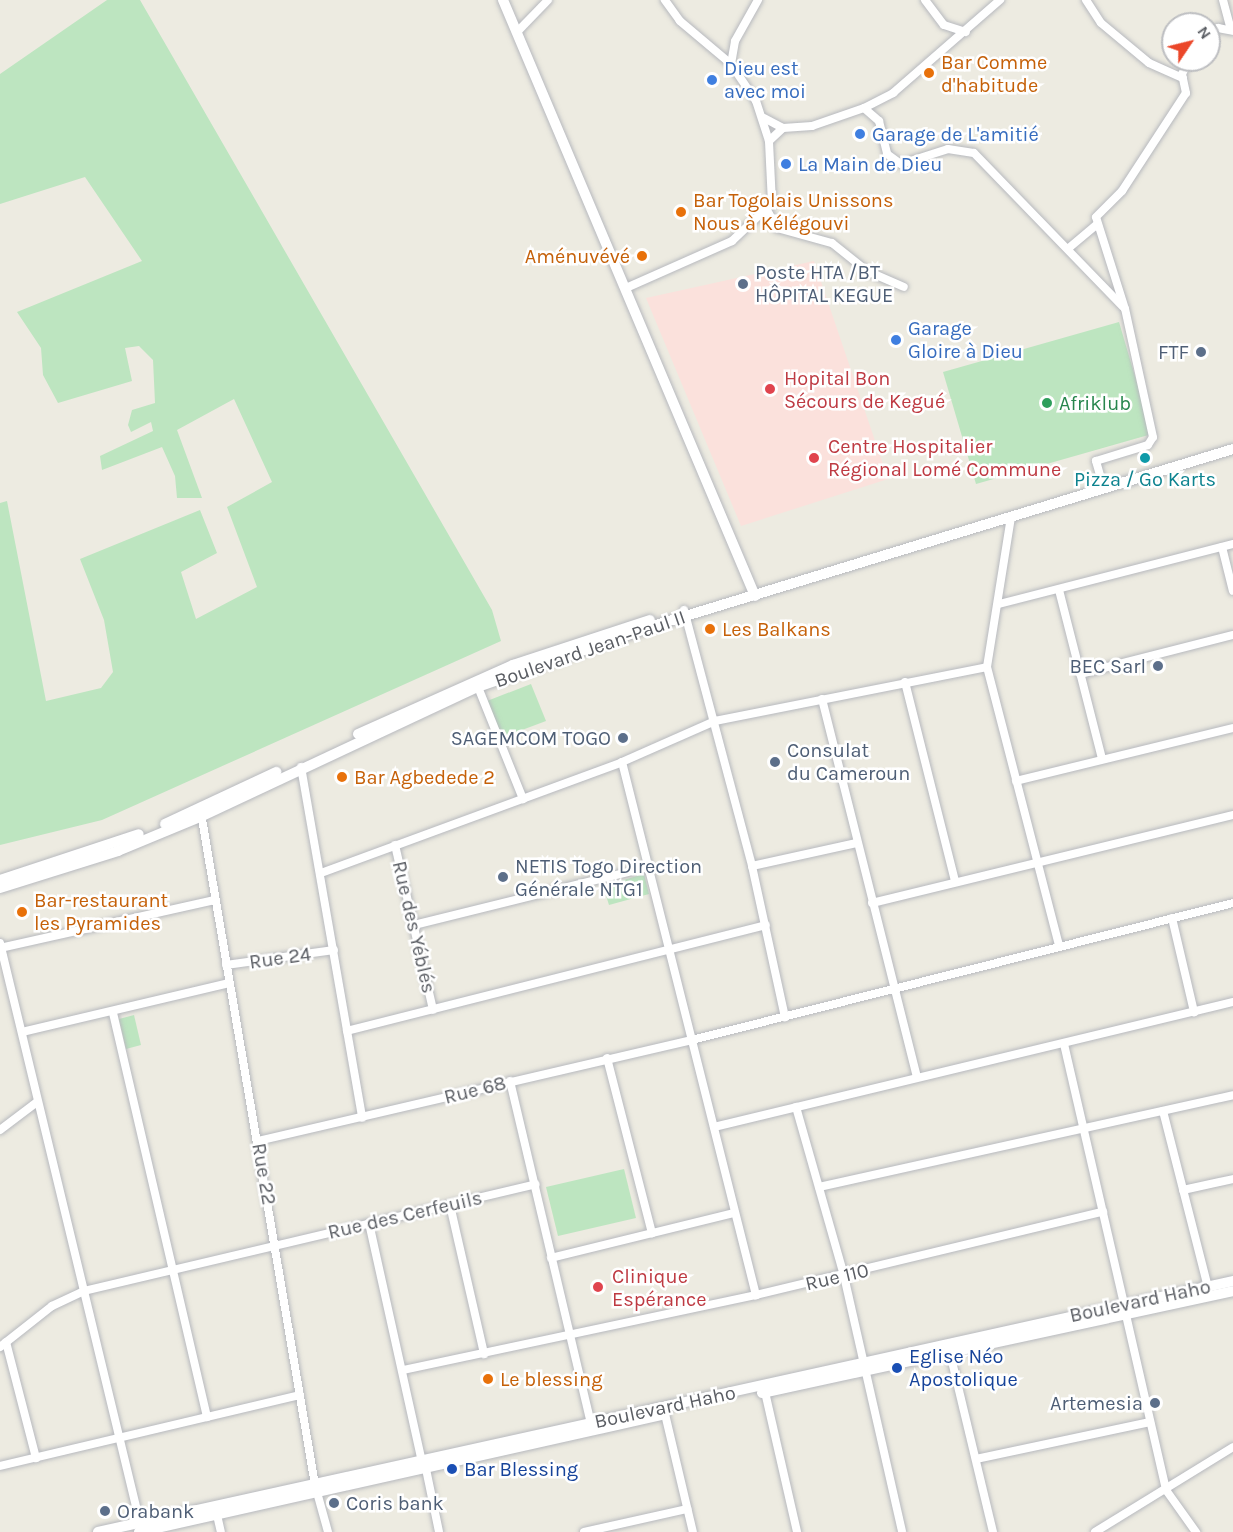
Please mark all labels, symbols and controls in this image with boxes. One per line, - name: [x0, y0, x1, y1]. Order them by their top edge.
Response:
- north arrow: [1161, 12, 1221, 72]
- text: N: [1193, 22, 1216, 43]
- place label: Bar Comme d'habitude: [941, 50, 1047, 97]
- place label: Dieu est avec moi: [724, 56, 806, 103]
- marker: Bar Comme d'habitude: [922, 66, 936, 80]
- marker: Dieu est avec moi: [705, 73, 719, 87]
- place label: Garage de L'amitié: [872, 122, 1039, 146]
- marker: Garage de L'amitié: [853, 127, 867, 141]
- place label: La Main de Dieu: [798, 152, 942, 176]
- marker: La Main de Dieu: [779, 157, 793, 171]
- place label: Bar Togolais Unissons Nous à Kélégouvi: [693, 189, 893, 236]
- marker: Bar Togolais Unissons Nous à Kélégouvi: [674, 205, 688, 219]
- place label: Aménuvévé: [525, 244, 630, 268]
- marker: Aménuvévé: [635, 249, 649, 263]
- place label: Poste HTA /BT HÔPITAL KEGUE: [755, 260, 893, 307]
- marker: Poste HTA /BT HÔPITAL KEGUE: [736, 277, 750, 291]
- place label: Garage Gloire à Dieu: [908, 316, 1023, 363]
- marker: Garage Gloire à Dieu: [889, 333, 903, 347]
- place label: FTF: [1158, 340, 1189, 364]
- marker: FTF: [1194, 345, 1208, 359]
- place label: Hopital Bon Sécours de Kegué: [784, 366, 945, 413]
- marker: Hopital Bon Sécours de Kegué: [761, 380, 779, 398]
- place label: Afriklub: [1059, 391, 1131, 415]
- marker: Afriklub: [1040, 396, 1054, 410]
- place label: Centre Hospitalier Régional Lomé Commune: [828, 434, 1061, 481]
- marker: Centre Hospitalier Régional Lomé Commune: [805, 449, 823, 467]
- marker: Pizza / Go Karts: [1138, 451, 1152, 465]
- place label: Pizza / Go Karts: [1074, 467, 1216, 491]
- street label: Boulevard Jean-Paul II: [491, 605, 689, 693]
- place label: Les Balkans: [722, 617, 831, 641]
- marker: Les Balkans: [703, 622, 717, 636]
- place label: BEC Sarl: [1069, 654, 1146, 678]
- marker: BEC Sarl: [1151, 659, 1165, 673]
- place label: SAGEMCOM TOGO: [451, 726, 611, 750]
- marker: SAGEMCOM TOGO: [616, 731, 630, 745]
- place label: Consulat du Cameroun: [787, 738, 910, 785]
- marker: Consulat du Cameroun: [768, 755, 782, 769]
- place label: Bar Agbedede 2: [354, 765, 495, 789]
- marker: Bar Agbedede 2: [335, 770, 349, 784]
- place label: NETIS Togo Direction Générale NTG1: [515, 854, 702, 901]
- street label: Rue des Yéblés: [387, 859, 441, 995]
- marker: NETIS Togo Direction Générale NTG1: [496, 870, 510, 884]
- place label: Bar-restaurant les Pyramides: [34, 888, 168, 935]
- marker: Bar-restaurant les Pyramides: [15, 905, 29, 919]
- street label: Rue 24: [248, 942, 312, 974]
- street label: Rue 68: [441, 1071, 509, 1109]
- street label: Rue 22: [247, 1141, 281, 1207]
- street label: Rue des Cerfeuils: [325, 1186, 485, 1244]
- street label: Rue 110: [803, 1258, 871, 1296]
- place label: Clinique Espérance: [612, 1264, 707, 1311]
- street label: Boulevard Haho: [1067, 1274, 1213, 1328]
- marker: Clinique Espérance: [589, 1278, 607, 1296]
- place label: Eglise Néo Apostolique: [909, 1344, 1018, 1391]
- marker: Eglise Néo Apostolique: [890, 1361, 904, 1375]
- place label: Le blessing: [500, 1367, 602, 1391]
- marker: Le blessing: [481, 1372, 495, 1386]
- street label: Boulevard Haho: [592, 1380, 738, 1434]
- place label: Artemesia: [1050, 1391, 1143, 1415]
- marker: Artemesia: [1148, 1396, 1162, 1410]
- place label: Bar Blessing: [464, 1457, 578, 1481]
- marker: Bar Blessing: [445, 1462, 459, 1476]
- place label: Coris bank: [346, 1491, 444, 1515]
- marker: Coris bank: [327, 1496, 341, 1510]
- place label: Orabank: [117, 1499, 194, 1523]
- marker: Orabank: [98, 1504, 112, 1518]

